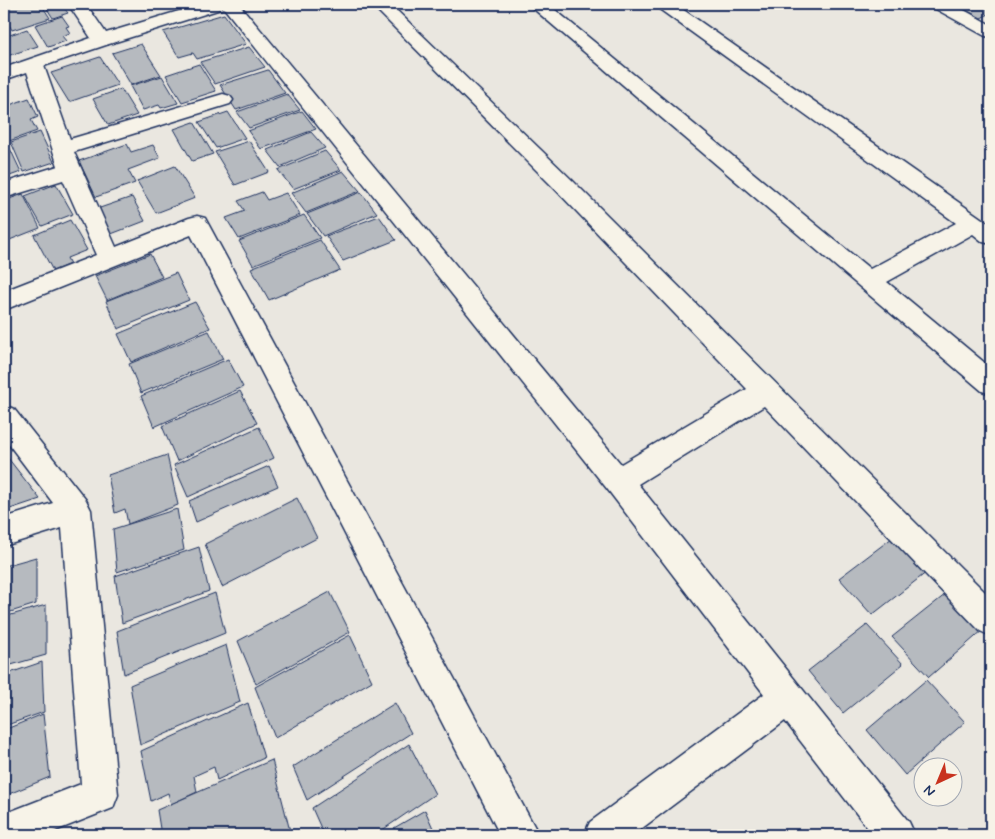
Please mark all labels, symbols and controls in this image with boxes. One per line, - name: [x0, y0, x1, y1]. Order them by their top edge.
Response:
- north arrow: [912, 756, 962, 806]
- text: N: [920, 781, 939, 800]

